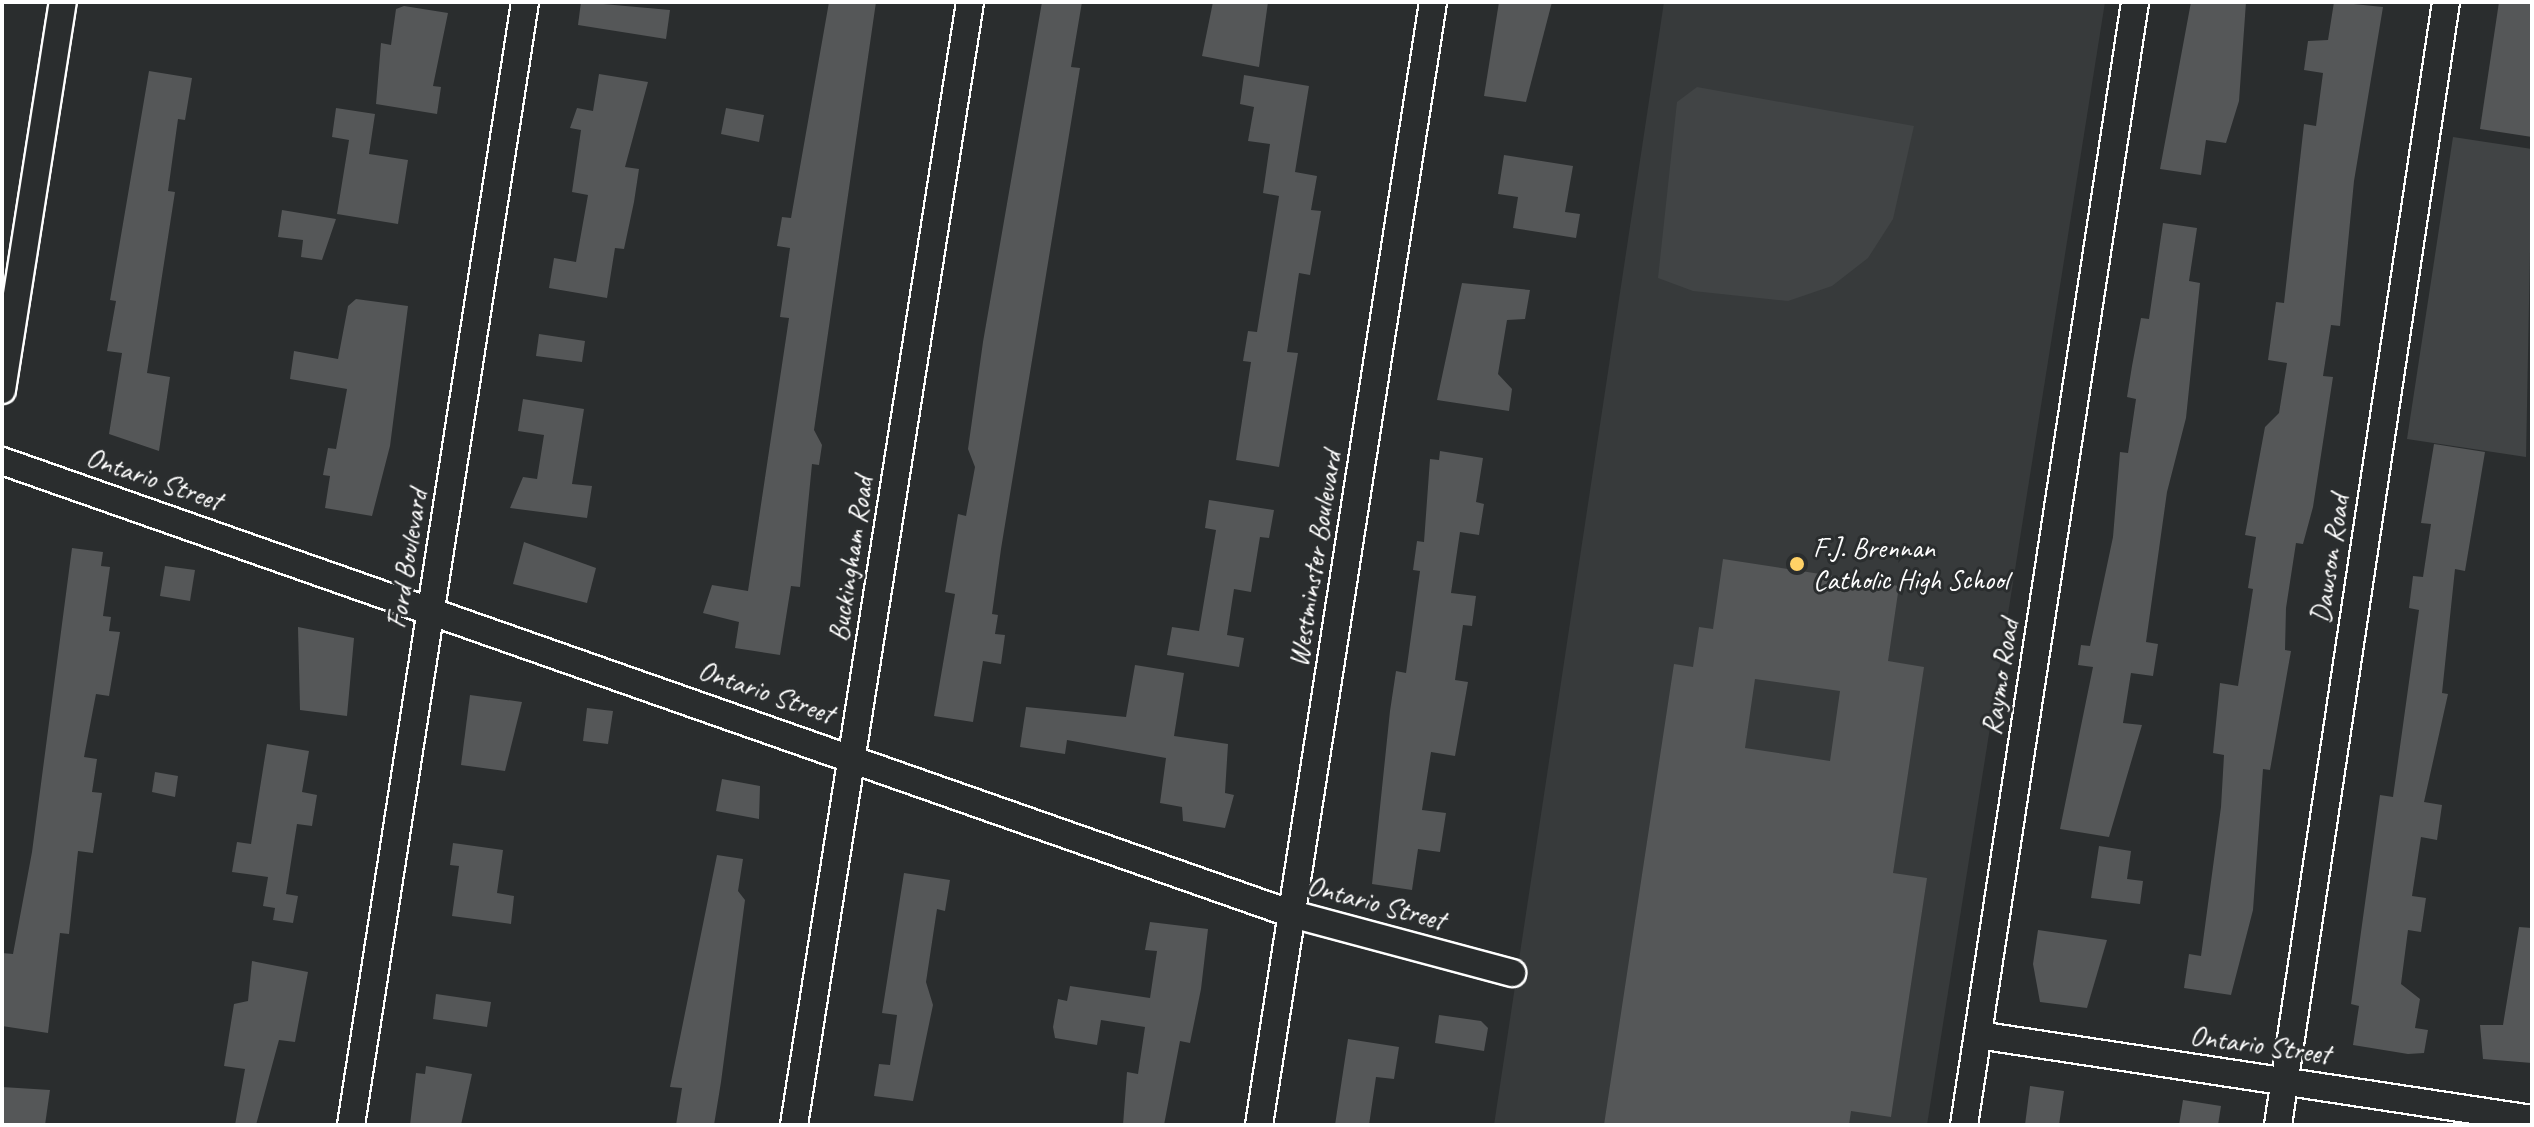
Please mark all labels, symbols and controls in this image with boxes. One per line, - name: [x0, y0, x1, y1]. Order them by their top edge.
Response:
- street label: Ontario Street: [82, 440, 226, 518]
- street label: Westminster Boulevard: [1281, 449, 1349, 669]
- street label: Buckingham Road: [821, 474, 881, 644]
- street label: Ford Boulevard: [379, 487, 435, 631]
- street label: Dawson Road: [2303, 493, 2357, 625]
- place label: F.J. Brennan Catholic High School: [1813, 531, 2008, 597]
- marker: F.J. Brennan Catholic High School: [1788, 555, 1806, 573]
- street label: Raymo Road: [1974, 617, 2026, 737]
- street label: Ontario Street: [694, 653, 838, 731]
- street label: Ontario Street: [1304, 869, 1448, 937]
- street label: Ontario Street: [2188, 1019, 2332, 1071]

